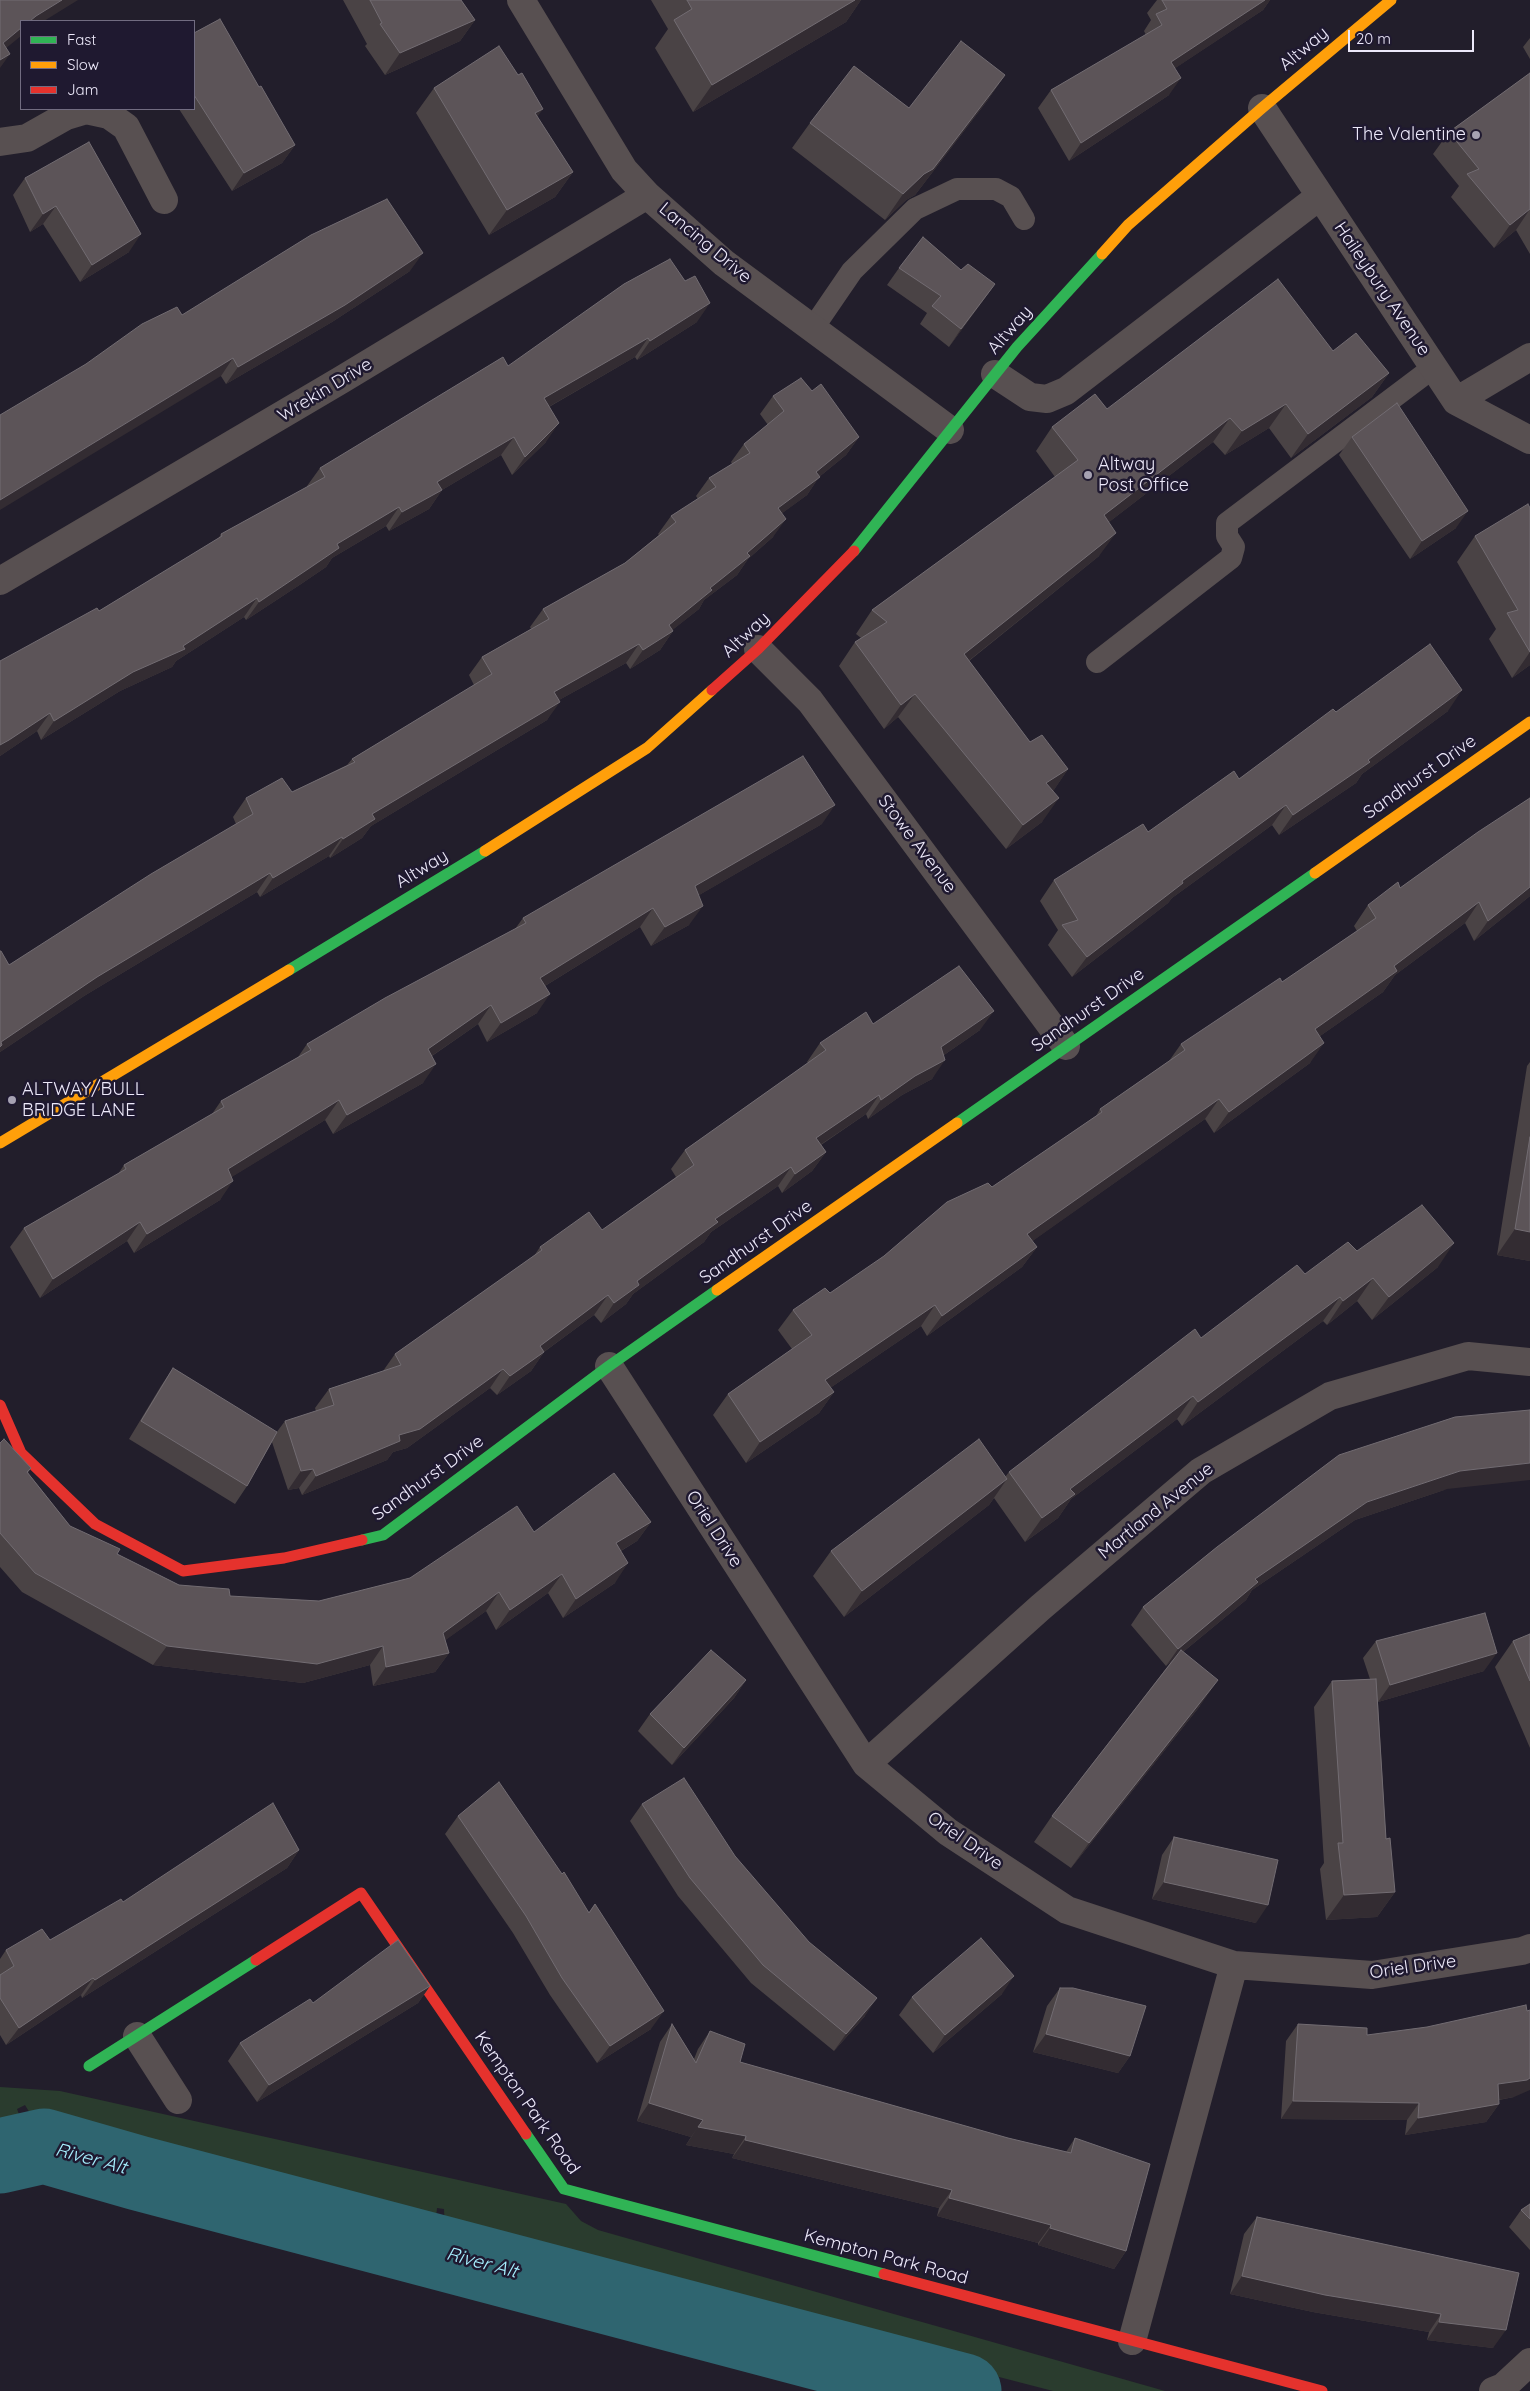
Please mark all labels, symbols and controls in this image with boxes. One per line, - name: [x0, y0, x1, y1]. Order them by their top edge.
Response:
- legend: [20, 20, 195, 110]
- scale bar: [1350, 20, 1476, 52]
- street label: Altway: [1275, 22, 1333, 76]
- text: 20 m: [1356, 29, 1391, 48]
- text: Fast: [67, 30, 96, 49]
- text: Slow: [67, 55, 99, 74]
- text: Jam: [67, 80, 98, 99]
- place label: The Valentine: [1352, 124, 1466, 146]
- marker: The Valentine: [1470, 129, 1482, 141]
- street label: Lancing Drive: [654, 198, 756, 288]
- street label: Haileybury Avenue: [1329, 218, 1435, 360]
- street label: Altway: [983, 301, 1037, 359]
- street label: Wrekin Drive: [274, 353, 376, 427]
- place label: Altway Post Office: [1098, 454, 1189, 496]
- marker: Altway Post Office: [1082, 469, 1094, 481]
- street label: Altway: [718, 608, 774, 662]
- street label: Sandhurst Drive: [1360, 730, 1480, 824]
- street label: Stowe Avenue: [873, 791, 961, 897]
- street label: Altway: [392, 845, 452, 893]
- street label: Sandhurst Drive: [1028, 963, 1148, 1057]
- place label: ALTWAY/BULL BRIDGE LANE: [22, 1079, 144, 1122]
- marker: ALTWAY/BULL BRIDGE LANE: [6, 1094, 18, 1106]
- street label: Sandhurst Drive: [696, 1195, 816, 1289]
- street label: Sandhurst Drive: [368, 1430, 488, 1526]
- street label: Martland Avenue: [1094, 1458, 1218, 1564]
- street label: Oriel Drive: [681, 1487, 747, 1571]
- street label: Oriel Drive: [923, 1807, 1007, 1875]
- street label: Oriel Drive: [1368, 1950, 1458, 1984]
- street label: Kempton Park Road: [470, 2028, 584, 2178]
- water label: River Alt: [53, 2139, 129, 2179]
- street label: Kempton Park Road: [802, 2225, 970, 2289]
- water label: River Alt: [444, 2243, 520, 2283]

